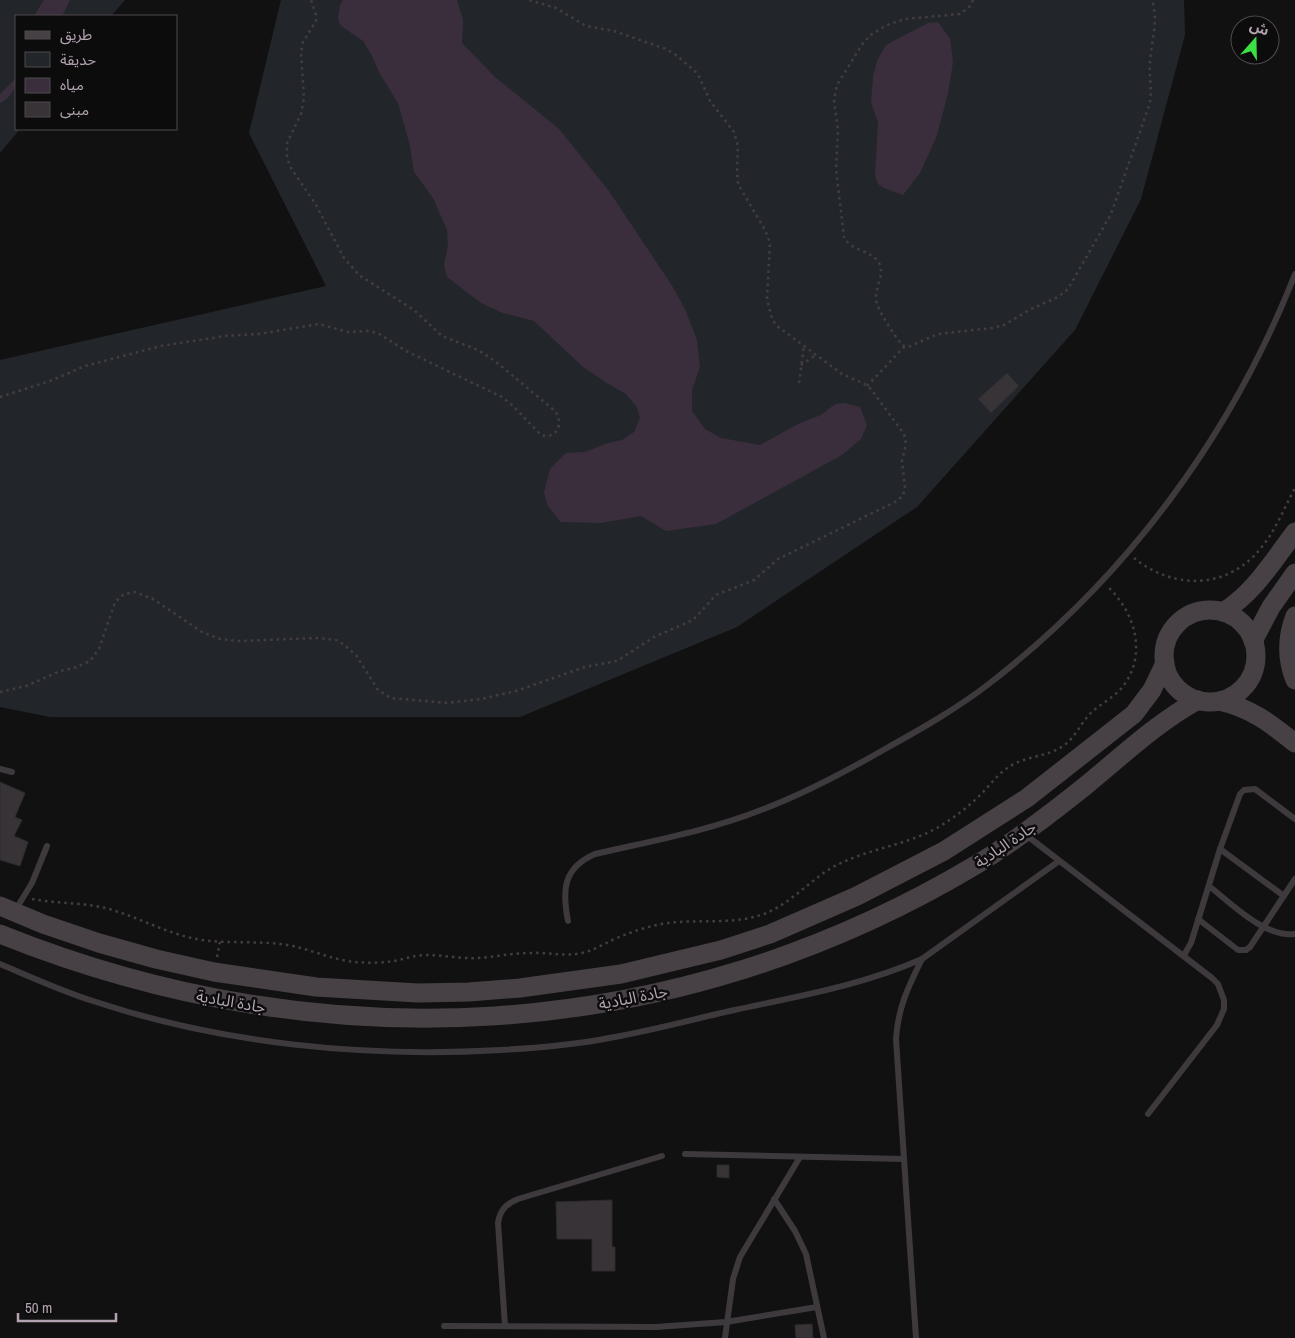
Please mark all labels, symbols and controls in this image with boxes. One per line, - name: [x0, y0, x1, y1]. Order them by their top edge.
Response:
- legend: [15, 15, 178, 130]
- north arrow: [1230, 15, 1280, 65]
- text: ش: [1247, 16, 1272, 40]
- text: طريق: [60, 24, 92, 45]
- text: حديقة: [60, 49, 96, 70]
- text: مياه: [60, 74, 84, 95]
- text: مبنى: [60, 99, 89, 120]
- street label: جادة البادية: [970, 815, 1040, 873]
- street label: جادة البادية: [596, 980, 670, 1014]
- street label: جادة البادية: [195, 984, 267, 1018]
- scale bar: [18, 1290, 115, 1322]
- text: 50 m: [25, 1297, 52, 1318]

